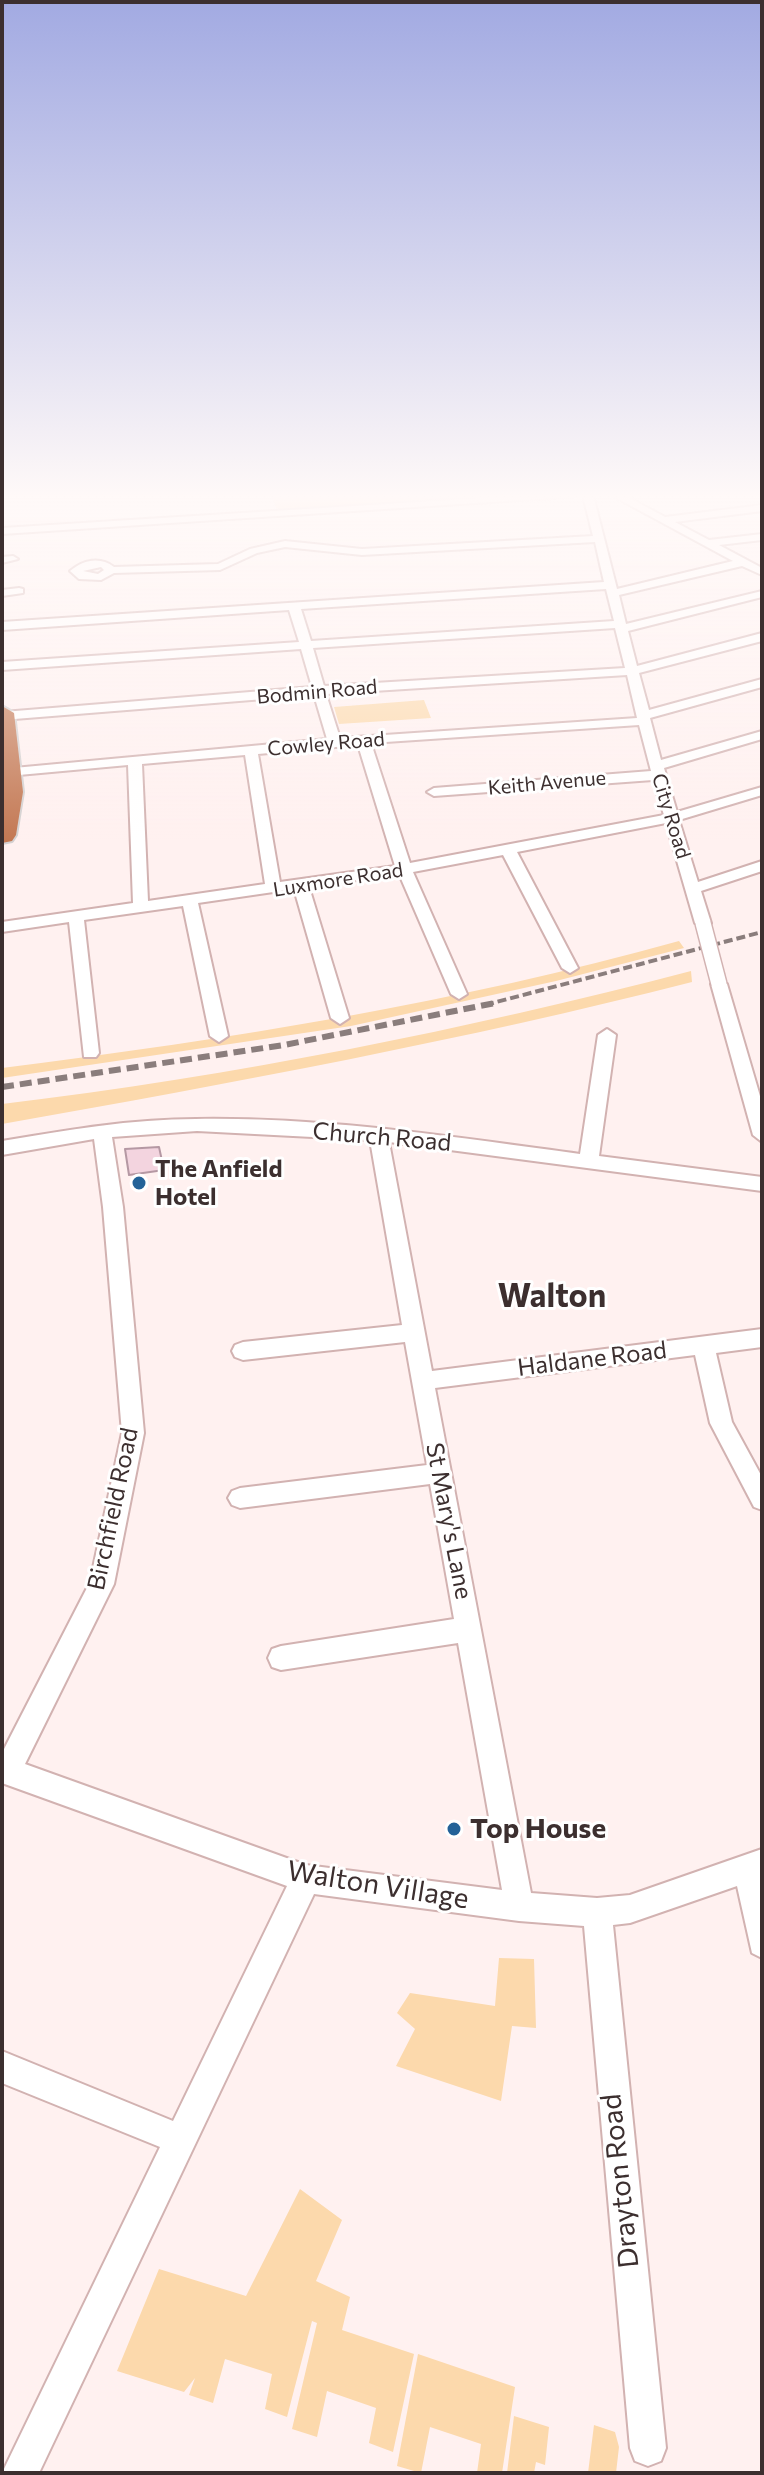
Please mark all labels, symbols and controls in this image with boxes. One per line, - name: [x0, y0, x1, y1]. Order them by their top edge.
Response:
- street label: Bodmin Road: [256, 675, 378, 709]
- street label: Cowley Road: [266, 727, 386, 761]
- street label: Keith Avenue: [487, 766, 607, 800]
- street label: City Road: [647, 770, 695, 862]
- street label: Luxmore Road: [271, 858, 405, 902]
- street label: Church Road: [311, 1117, 453, 1157]
- place label: The Anfield Hotel: [155, 1155, 282, 1211]
- marker: The Anfield Hotel: [130, 1174, 148, 1192]
- district label: Walton: [498, 1277, 606, 1315]
- street label: Haldane Road: [516, 1336, 668, 1382]
- street label: Birchfield Road: [82, 1425, 144, 1593]
- street label: St Mary's Lane: [420, 1440, 478, 1602]
- place label: Top House: [470, 1812, 606, 1846]
- marker: Top House: [445, 1820, 463, 1838]
- street label: Walton Village: [285, 1854, 471, 1916]
- street label: Drayton Road: [594, 2092, 646, 2270]

